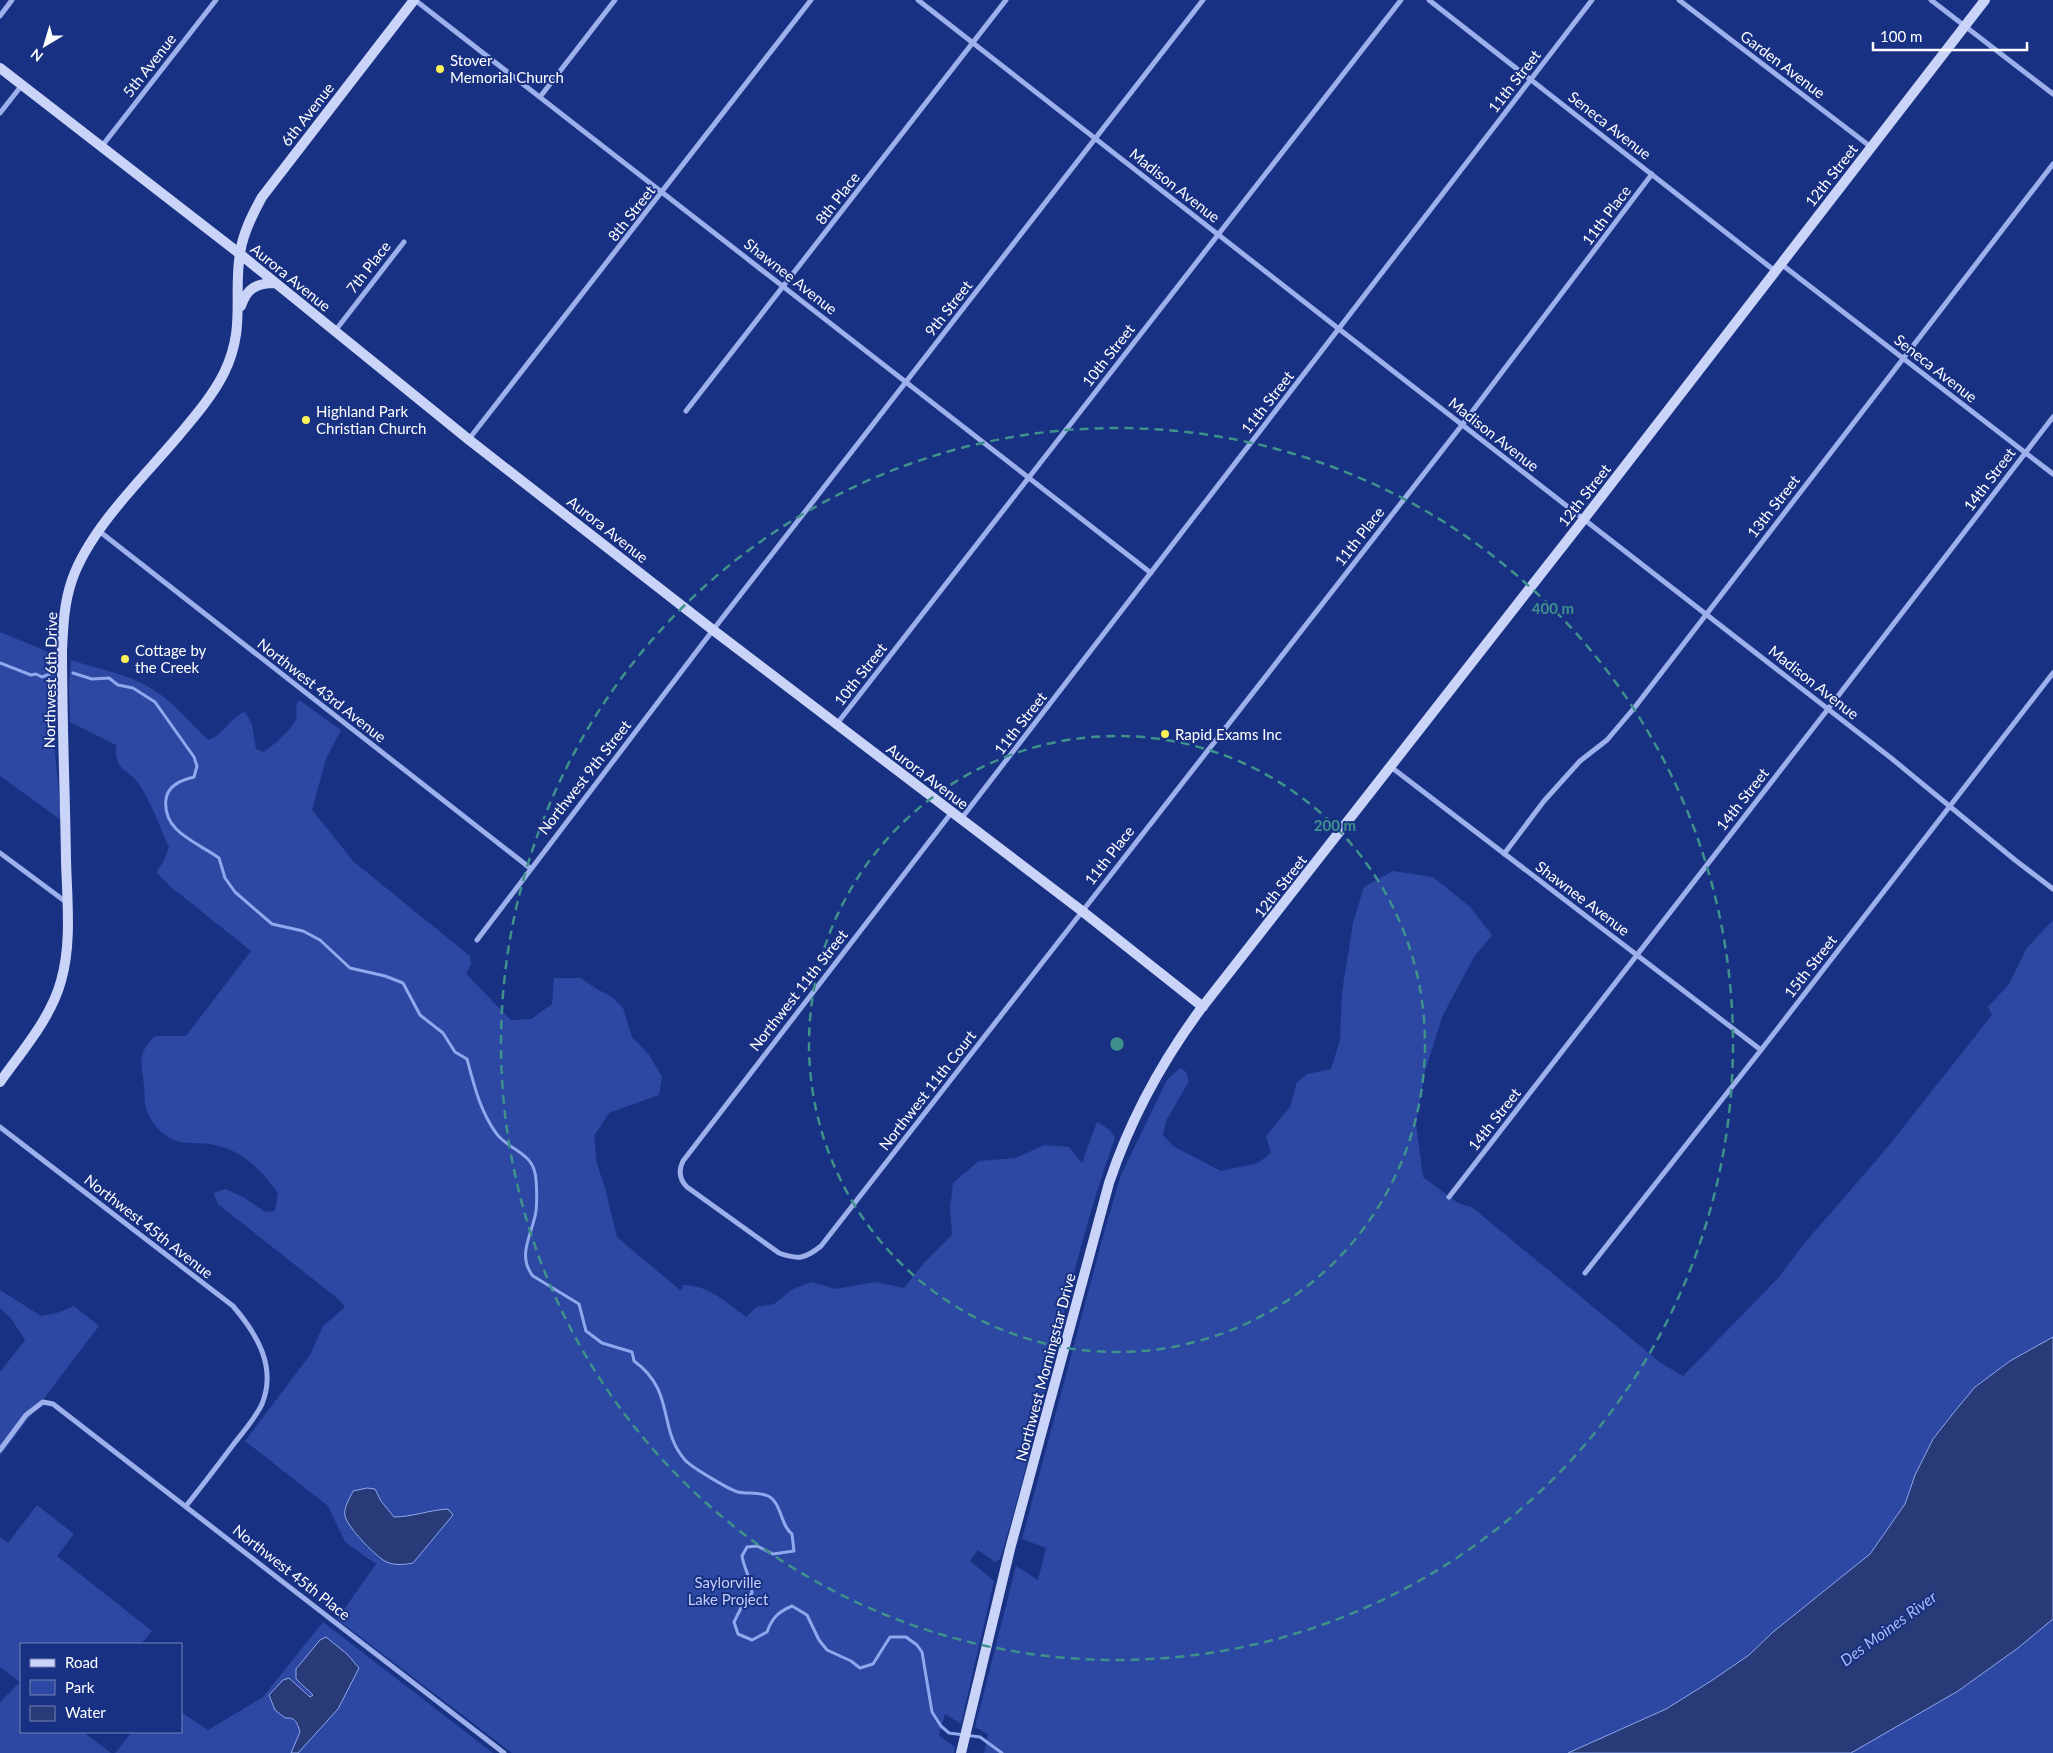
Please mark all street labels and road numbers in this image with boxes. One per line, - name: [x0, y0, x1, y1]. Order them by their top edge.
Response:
- street label: Garden Avenue: [1737, 26, 1829, 102]
- street label: 5th Avenue: [119, 30, 179, 100]
- street label: 11th Street: [1484, 46, 1544, 116]
- street label: 6th Avenue: [277, 79, 337, 149]
- street label: Seneca Avenue: [1565, 87, 1655, 163]
- street label: 12th Street: [1801, 140, 1861, 210]
- street label: Madison Avenue: [1126, 144, 1224, 226]
- street label: 8th Place: [811, 168, 863, 228]
- street label: 8th Street: [604, 181, 659, 244]
- street label: 11th Place: [1578, 182, 1634, 248]
- street label: Shawnee Avenue: [741, 234, 841, 318]
- street label: 7th Place: [342, 237, 394, 297]
- street label: Aurora Avenue: [247, 239, 335, 315]
- street label: 9th Street: [921, 276, 976, 339]
- street label: 10th Street: [1078, 320, 1138, 390]
- street label: Seneca Avenue: [1891, 330, 1981, 406]
- street label: 11th Street: [1237, 367, 1297, 437]
- street label: Madison Avenue: [1445, 393, 1543, 475]
- street label: 14th Street: [1959, 443, 2019, 514]
- street label: 12th Street: [1554, 460, 1614, 530]
- street label: 13th Street: [1743, 471, 1803, 541]
- street label: Aurora Avenue: [564, 492, 652, 566]
- street label: 11th Place: [1330, 503, 1388, 569]
- street label: Northwest 6th Drive: [40, 612, 60, 748]
- street label: Northwest 43rd Avenue: [254, 634, 390, 746]
- street label: 10th Street: [830, 639, 890, 709]
- street label: Madison Avenue: [1765, 641, 1863, 723]
- street label: 11th Street: [990, 688, 1050, 758]
- street label: Northwest 9th Street: [534, 716, 635, 838]
- street label: Aurora Avenue: [884, 739, 973, 813]
- street label: 14th Street: [1712, 764, 1772, 834]
- street label: 11th Place: [1080, 822, 1138, 888]
- street label: 12th Street: [1250, 851, 1310, 921]
- street label: Shawnee Avenue: [1533, 857, 1634, 939]
- street label: Northwest 11th Street: [745, 925, 851, 1054]
- street label: 15th Street: [1780, 931, 1840, 1001]
- street label: Northwest 11th Court: [875, 1026, 980, 1153]
- street label: 14th Street: [1464, 1084, 1524, 1154]
- street label: Northwest 45th Avenue: [81, 1170, 217, 1282]
- street label: Northwest Morningstar Drive: [1011, 1271, 1079, 1463]
- street label: Northwest 45th Place: [230, 1521, 354, 1623]

